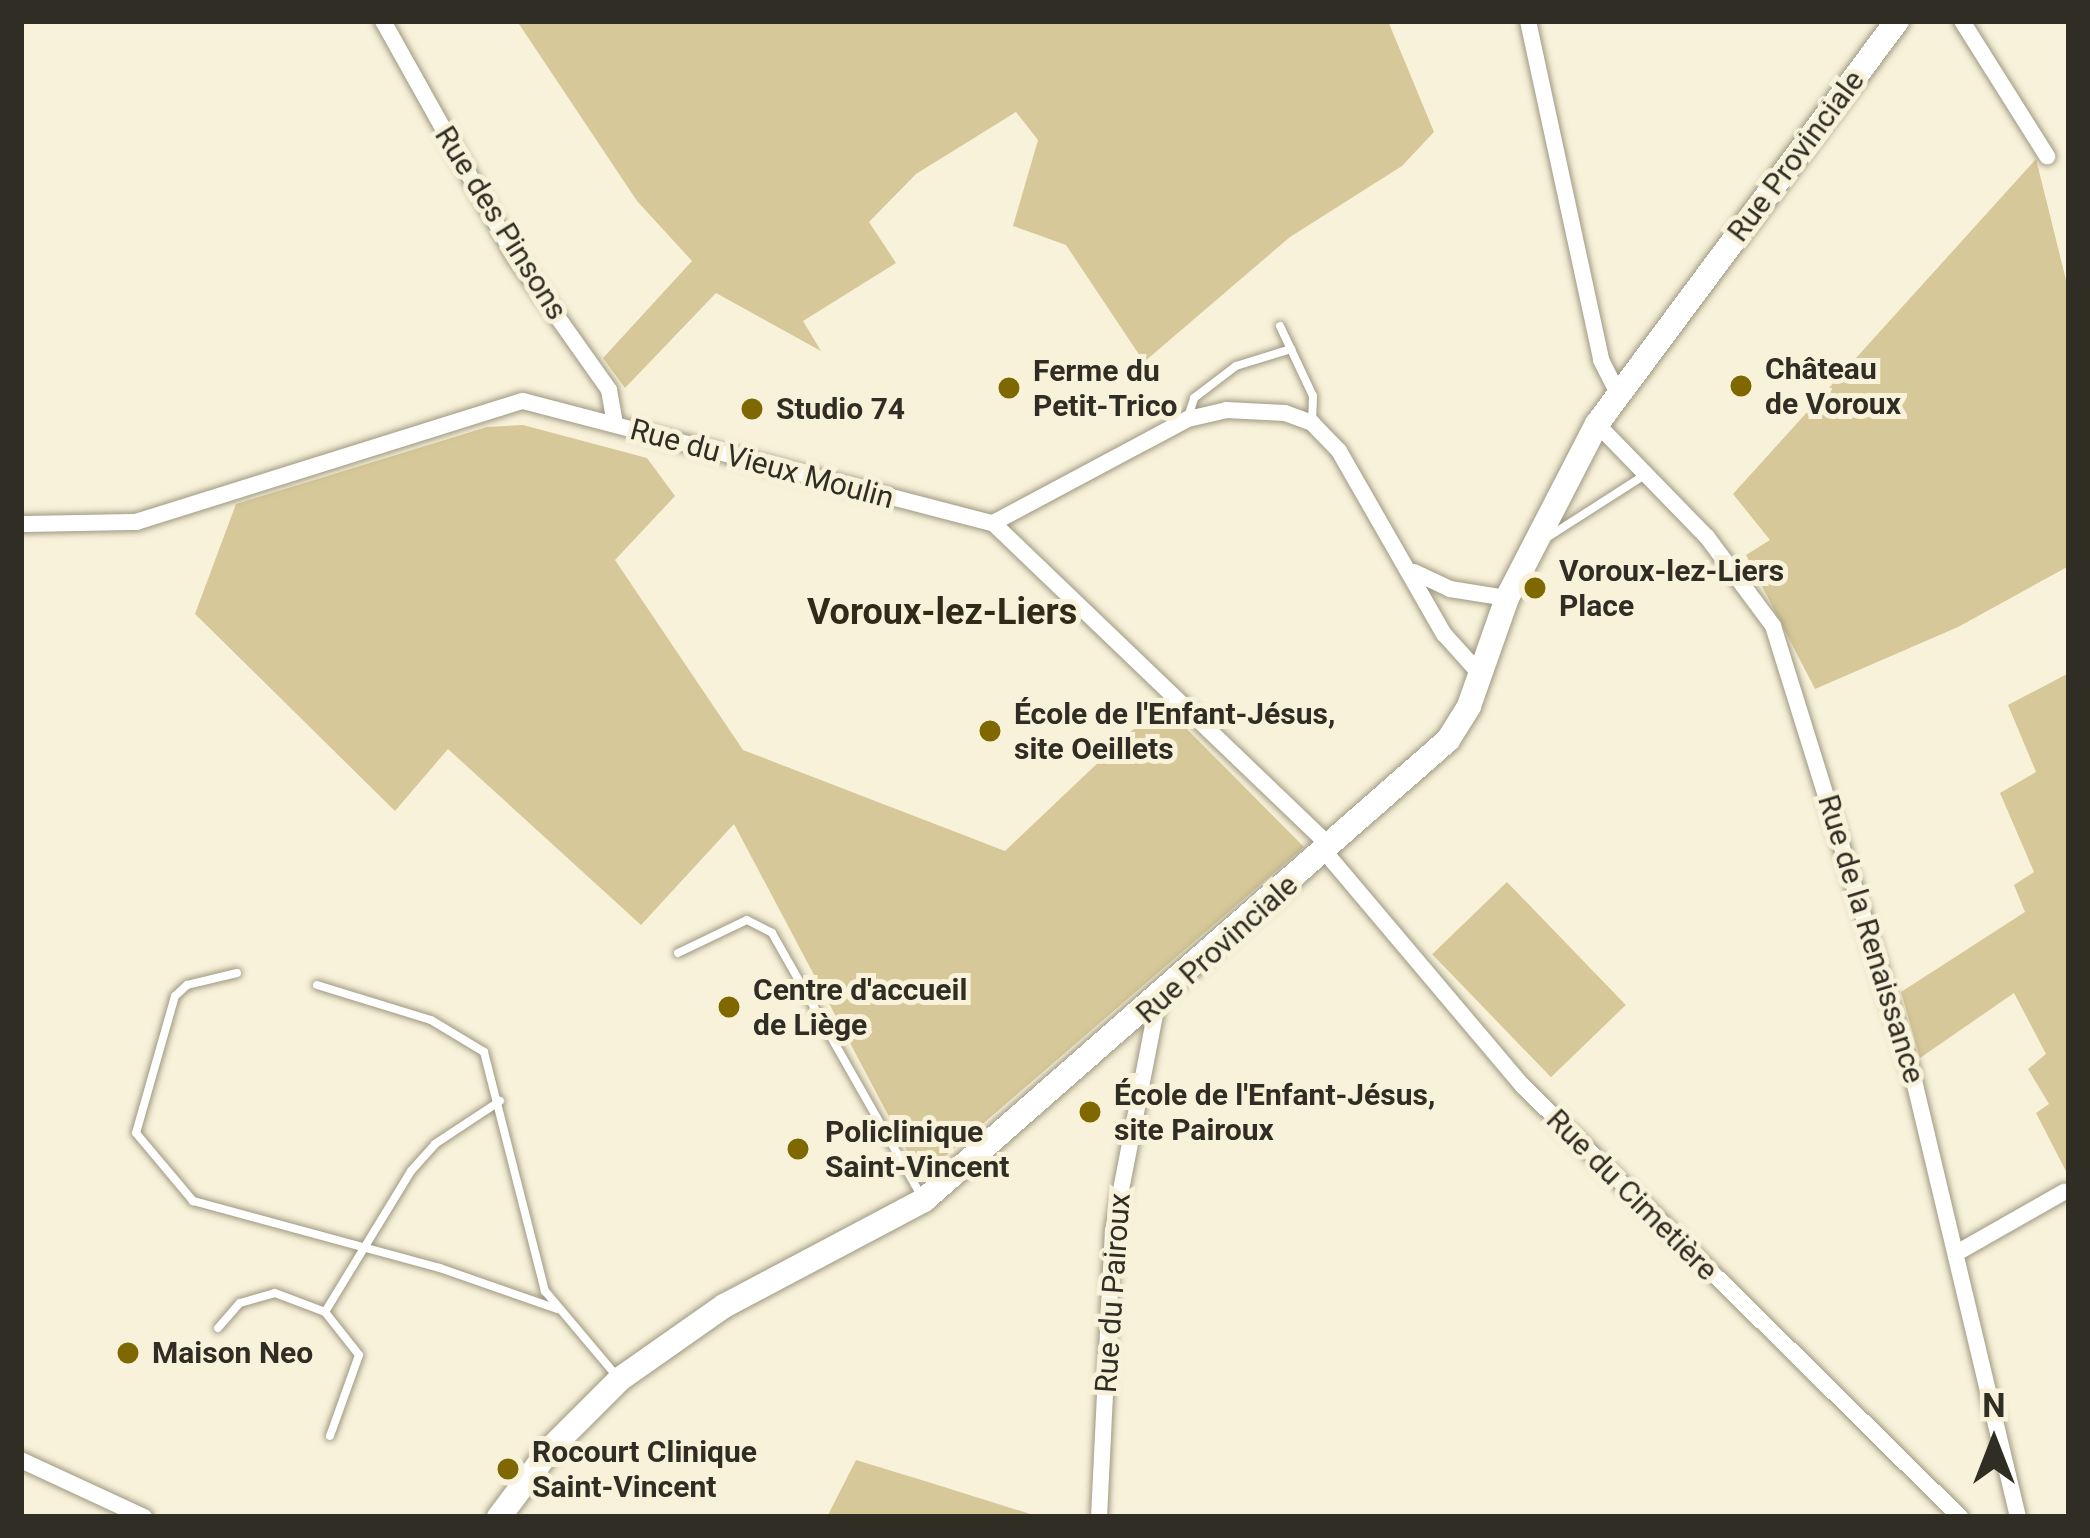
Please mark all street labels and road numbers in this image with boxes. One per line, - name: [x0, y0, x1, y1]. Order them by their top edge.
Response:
- street label: Rue Provinciale: [1720, 63, 1872, 249]
- street label: Rue des Pinsons: [427, 120, 575, 326]
- street label: Rue du Vieux Moulin: [626, 411, 898, 517]
- street label: Rue de la Renaissance: [1810, 790, 1932, 1088]
- street label: Rue Provinciale: [1129, 867, 1305, 1031]
- street label: Rue du Cimetière: [1539, 1102, 1725, 1288]
- street label: Rue du Pairoux: [1088, 1192, 1138, 1394]

